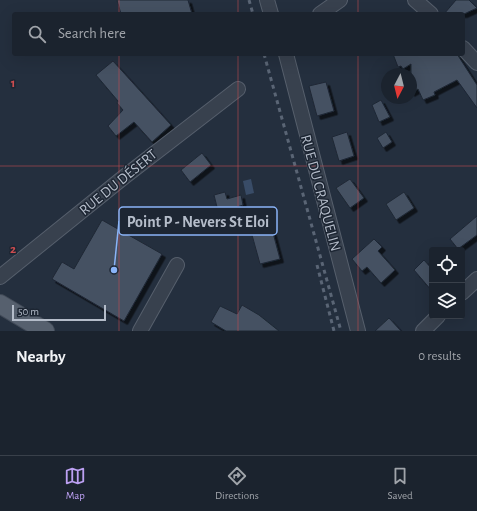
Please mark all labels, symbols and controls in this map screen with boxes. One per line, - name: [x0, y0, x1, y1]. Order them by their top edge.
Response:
- search box: [12, 12, 465, 56]
- icon: search: [26, 23, 48, 45]
- text: Search here: [58, 26, 126, 41]
- north arrow: [381, 68, 417, 104]
- text: 1: [11, 77, 15, 90]
- street label: RUE DU CRAQUELIN: [298, 133, 343, 253]
- street label: RUE DU DÉSERT: [75, 145, 160, 218]
- callout: Point P - Nevers St Eloi: [119, 207, 277, 235]
- text: Point P - Nevers St Eloi: [127, 214, 269, 230]
- text: 2: [10, 243, 16, 256]
- map controls: [429, 247, 465, 319]
- button: locate: [429, 247, 465, 283]
- button: layers: [429, 283, 465, 319]
- scale bar: [12, 303, 106, 322]
- text: 50 m: [18, 306, 39, 317]
- text: Nearby: [16, 348, 66, 365]
- text: 0 results: [418, 350, 461, 363]
- tab: Map: [64, 465, 86, 502]
- tab: Directions: [215, 465, 259, 502]
- tab: Saved: [387, 465, 413, 502]

